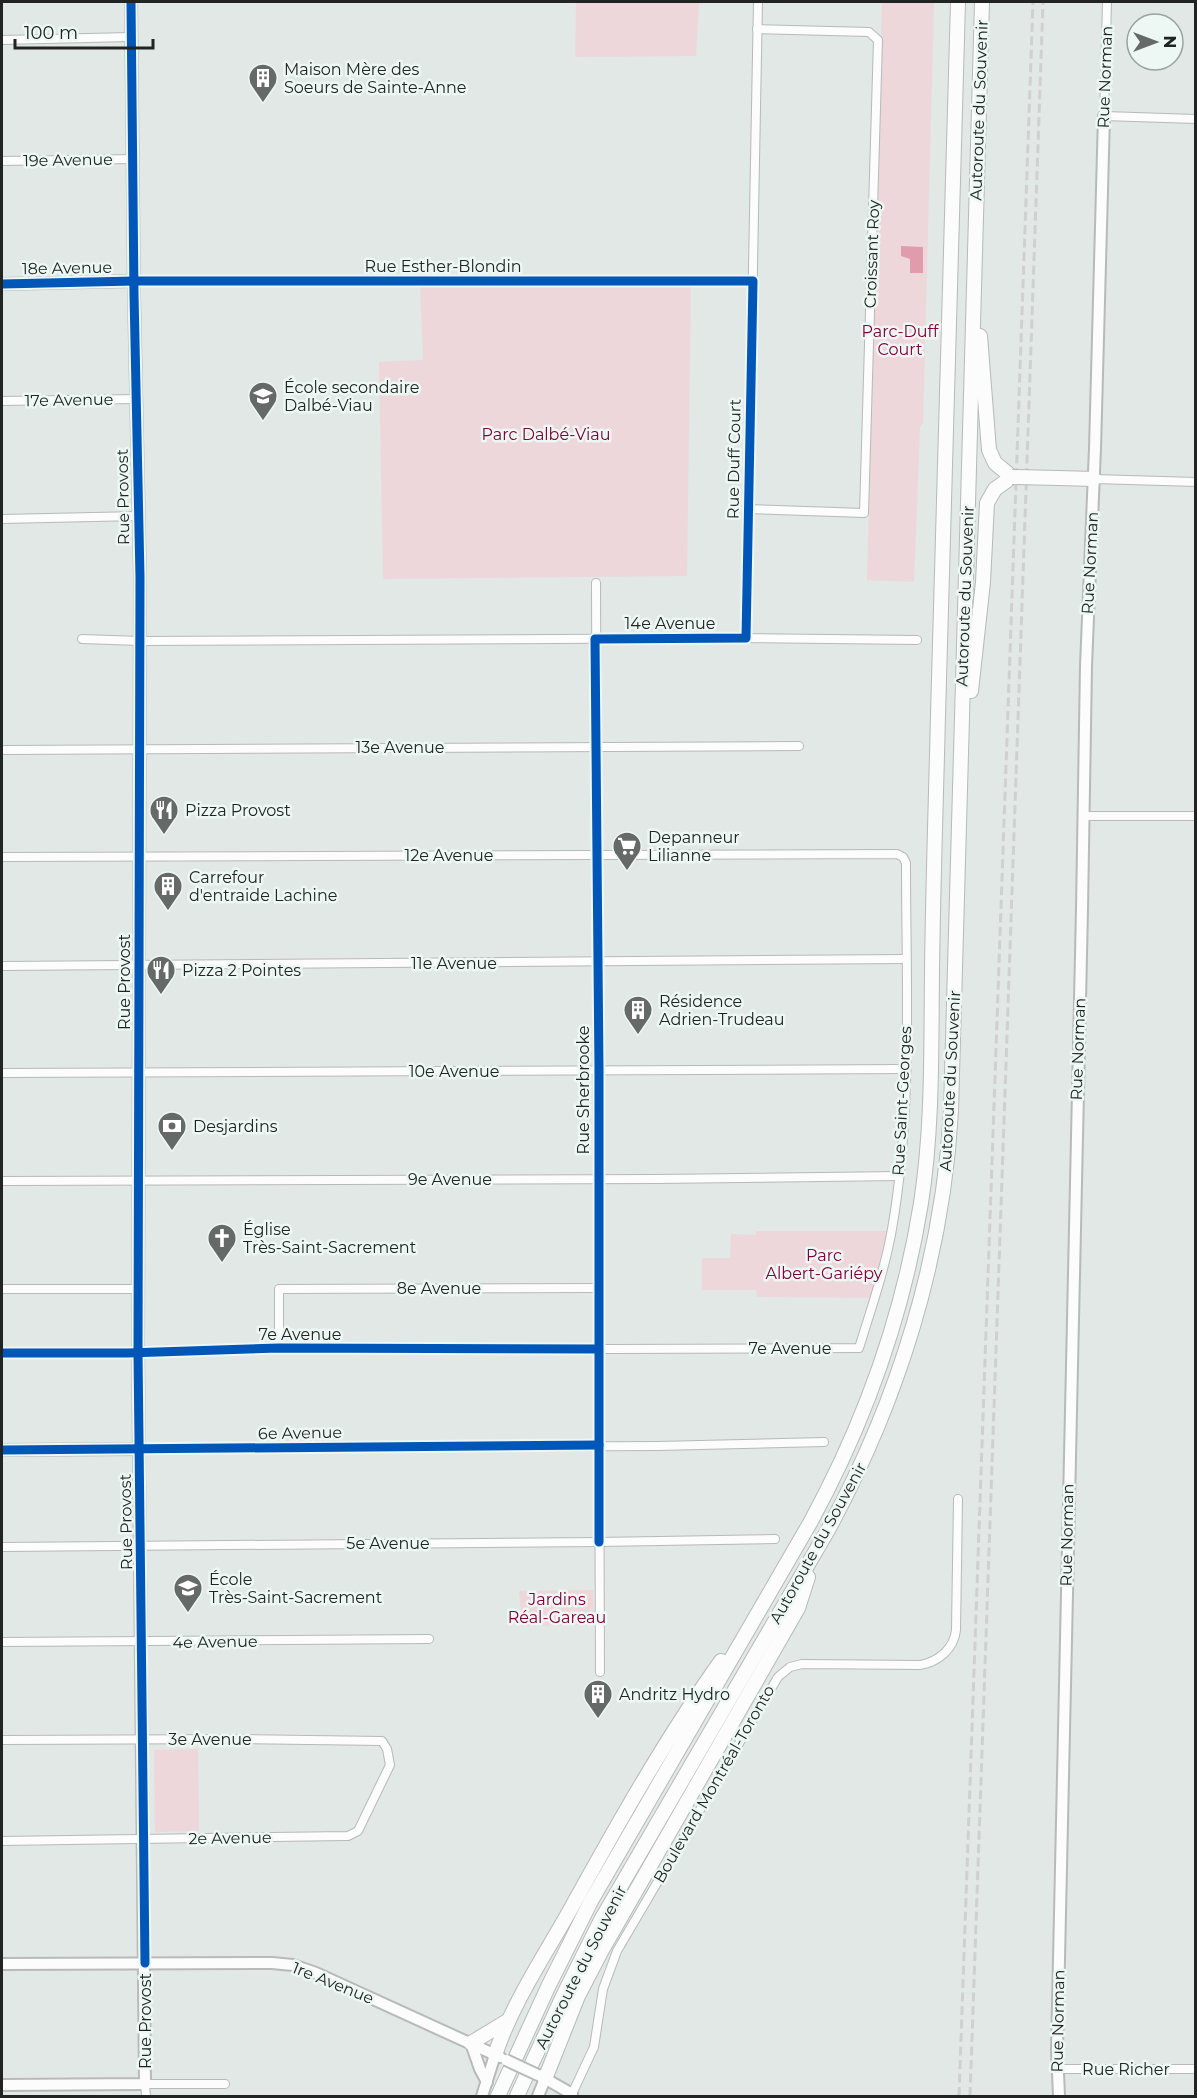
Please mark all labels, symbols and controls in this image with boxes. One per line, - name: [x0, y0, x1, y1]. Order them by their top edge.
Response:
- scale bar: [15, 12, 153, 50]
- north arrow: [1125, 12, 1185, 72]
- street label: Autoroute du Souvenir: [966, 19, 992, 201]
- text: 100 m: [24, 22, 78, 44]
- street label: Rue Norman: [1094, 25, 1116, 129]
- text: N: [1160, 36, 1179, 48]
- place label: Maison Mère des Soeurs de Sainte-Anne: [284, 60, 466, 97]
- building icon: Maison Mère des Soeurs de Sainte-Anne: [247, 62, 279, 104]
- street label: 19e Avenue: [23, 150, 113, 170]
- street label: Croissant Roy: [861, 199, 883, 309]
- street label: Rue Esther-Blondin: [364, 257, 522, 276]
- street label: 18e Avenue: [22, 258, 112, 278]
- park label: Parc-Duff Court: [862, 322, 939, 359]
- place label: École secondaire Dalbé-Viau: [284, 378, 419, 415]
- school or university icon: École secondaire Dalbé-Viau: [247, 380, 279, 422]
- street label: 17e Avenue: [25, 390, 113, 410]
- street label: Rue Duff Court: [723, 398, 745, 519]
- park label: Parc Dalbé-Viau: [482, 425, 610, 444]
- street label: Rue Provost: [113, 448, 133, 545]
- street label: Autoroute du Souvenir: [952, 505, 978, 687]
- street label: Rue Norman: [1078, 511, 1102, 615]
- street label: 14e Avenue: [625, 614, 715, 633]
- street label: 13e Avenue: [355, 738, 445, 757]
- restaurant icon: Pizza Provost: [148, 794, 180, 836]
- place label: Pizza Provost: [185, 801, 291, 820]
- place label: Depanneur Lilianne: [648, 828, 740, 865]
- supermarket icon: Depanneur Lilianne: [611, 830, 643, 872]
- street label: 12e Avenue: [405, 846, 493, 865]
- place label: Carrefour d'entraide Lachine: [189, 868, 337, 905]
- building icon: Carrefour d'entraide Lachine: [152, 870, 184, 912]
- street label: Rue Provost: [115, 933, 134, 1030]
- restaurant icon: Pizza 2 Pointes: [145, 954, 177, 996]
- street label: 11e Avenue: [411, 954, 497, 973]
- place label: Pizza 2 Pointes: [182, 961, 301, 980]
- street label: Autoroute du Souvenir: [936, 990, 964, 1172]
- place label: Résidence Adrien-Trudeau: [659, 992, 785, 1029]
- building icon: Résidence Adrien-Trudeau: [622, 994, 654, 1036]
- street label: Rue Norman: [1067, 997, 1089, 1101]
- street label: Rue Saint-Georges: [889, 1025, 915, 1176]
- street label: Rue Sherbrooke: [574, 1026, 593, 1154]
- street label: 10e Avenue: [409, 1062, 499, 1081]
- bank icon: Desjardins: [156, 1110, 188, 1152]
- place label: Desjardins: [193, 1117, 278, 1136]
- street label: 9e Avenue: [408, 1170, 492, 1189]
- place label: Église Très-Saint-Sacrement: [243, 1220, 417, 1257]
- church icon: Église Très-Saint-Sacrement: [206, 1222, 238, 1264]
- park label: Parc Albert-Gariépy: [766, 1246, 883, 1283]
- street label: 8e Avenue: [397, 1279, 481, 1298]
- street label: 7e Avenue: [259, 1325, 341, 1344]
- street label: 7e Avenue: [749, 1339, 831, 1358]
- street label: 6e Avenue: [258, 1423, 342, 1443]
- street label: Autoroute du Souvenir: [766, 1459, 870, 1627]
- street label: Rue Provost: [116, 1473, 136, 1570]
- street label: Rue Norman: [1057, 1483, 1077, 1587]
- street label: 5e Avenue: [346, 1534, 430, 1553]
- place label: École Très-Saint-Sacrement: [209, 1570, 383, 1607]
- school or university icon: École Très-Saint-Sacrement: [172, 1572, 204, 1614]
- park label: Jardins Réal-Gareau: [508, 1590, 606, 1627]
- street label: 4e Avenue: [172, 1632, 258, 1652]
- building icon: Andritz Hydro: [582, 1678, 614, 1720]
- street label: Boulevard Montréal-Toronto: [650, 1682, 778, 1886]
- place label: Andritz Hydro: [619, 1685, 730, 1704]
- street label: 3e Avenue: [168, 1730, 252, 1749]
- street label: 2e Avenue: [188, 1828, 272, 1848]
- street label: Autoroute du Souvenir: [531, 1882, 631, 2052]
- street label: 1re Avenue: [289, 1958, 377, 2008]
- street label: Rue Norman: [1048, 1969, 1068, 2073]
- street label: Rue Provost: [136, 1972, 155, 2069]
- street label: Rue Richer: [1082, 2060, 1170, 2079]

